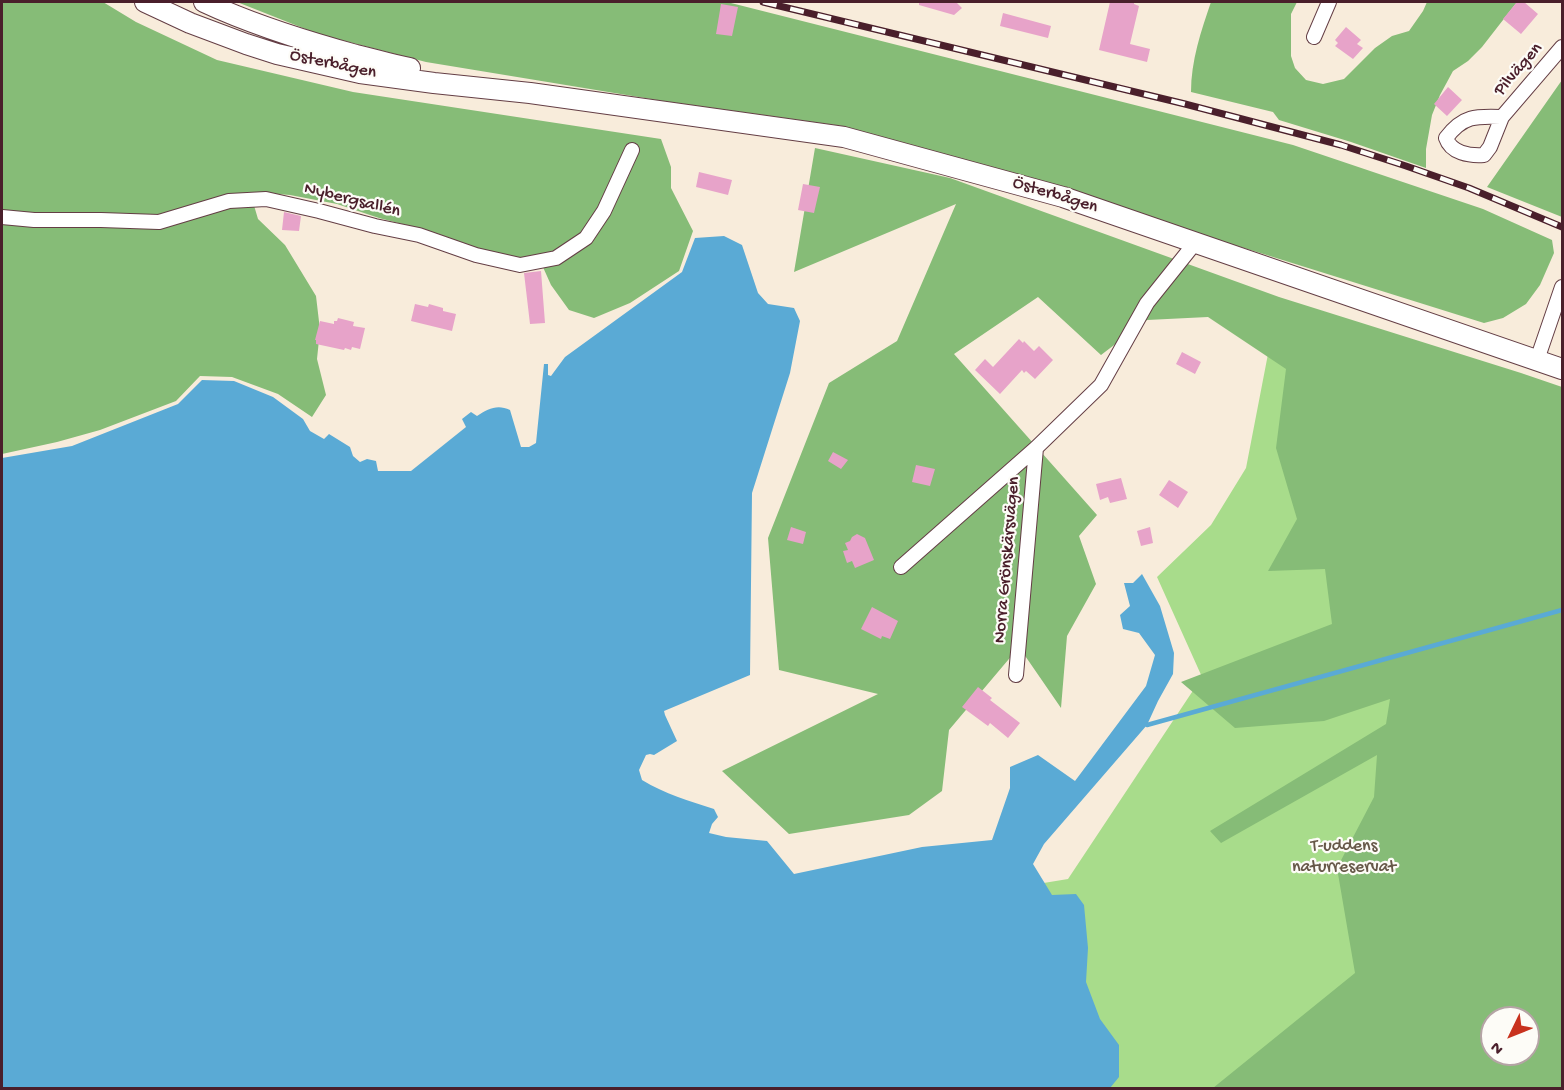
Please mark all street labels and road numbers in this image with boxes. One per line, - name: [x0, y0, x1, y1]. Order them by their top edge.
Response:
- street label: Pilvägen: [1490, 39, 1548, 101]
- street label: Österbågen: [288, 45, 378, 85]
- street label: Österbågen: [1010, 173, 1100, 219]
- street label: Nybergsallén: [302, 179, 402, 223]
- street label: Norra Grönskärsvägen: [990, 476, 1026, 644]

